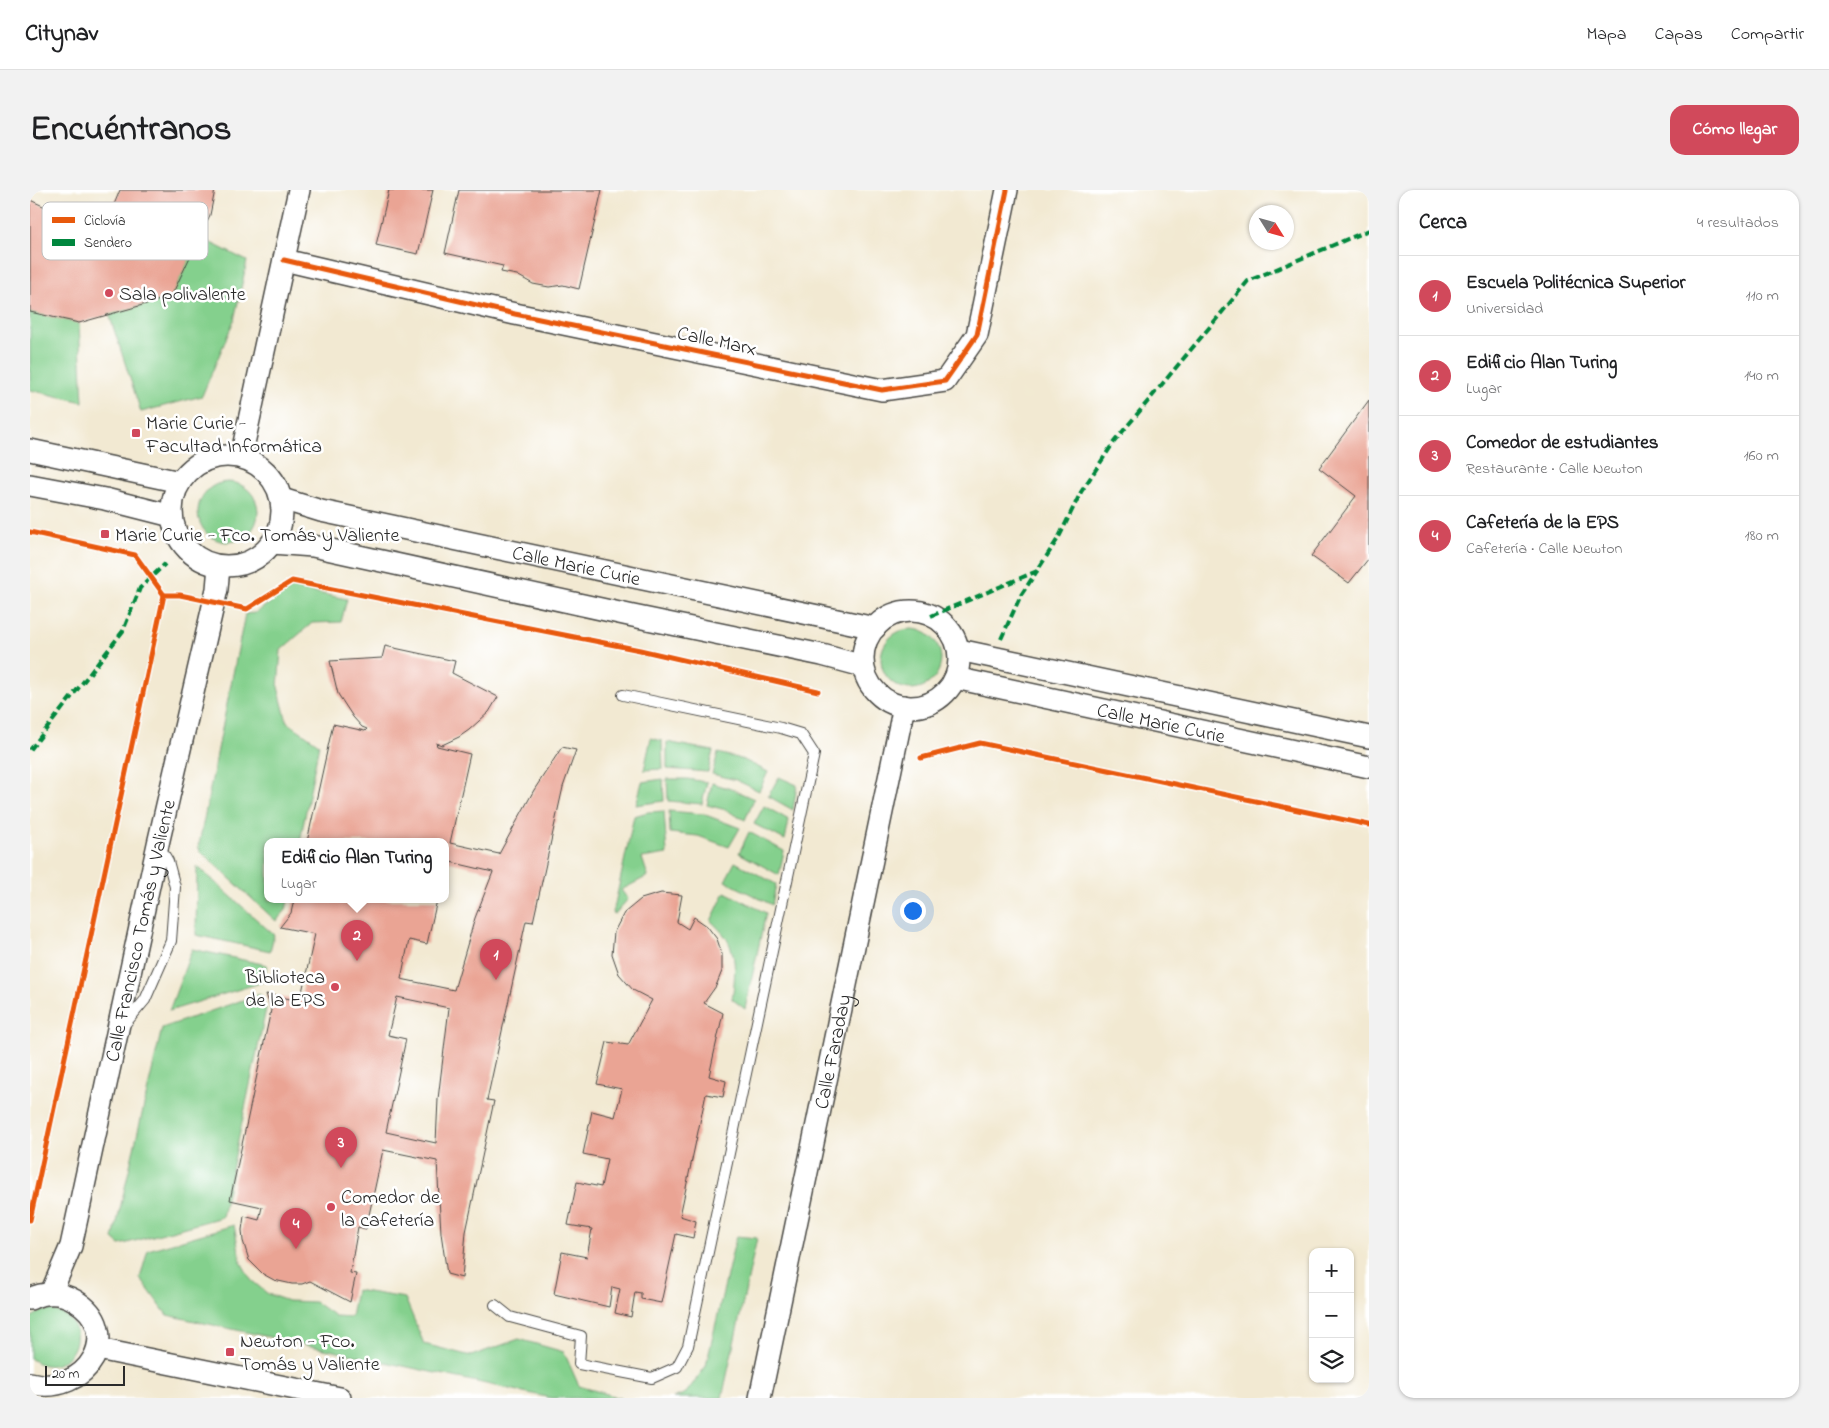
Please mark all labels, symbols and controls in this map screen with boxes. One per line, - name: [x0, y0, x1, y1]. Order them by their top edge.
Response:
- text: Citynav: [25, 17, 98, 52]
- text: Mapa: [1586, 22, 1627, 48]
- text: Capas: [1655, 22, 1703, 48]
- text: Compartir: [1731, 22, 1804, 48]
- text: Encuéntranos: [30, 105, 232, 156]
- button: Cómo llegar: [1670, 105, 1799, 155]
- legend: [42, 202, 208, 260]
- north arrow: [1249, 205, 1294, 250]
- text: Cerca: [1419, 208, 1467, 238]
- text: Ciclovía: [84, 211, 126, 232]
- text: 4 resultados: [1697, 211, 1779, 235]
- text: Sendero: [84, 233, 132, 254]
- text: Escuela Politécnica Superior: [1466, 270, 1685, 297]
- place label: Sala polivalente: [119, 281, 246, 310]
- text: 1: [1432, 284, 1438, 308]
- text: 110 m: [1745, 284, 1779, 308]
- marker: Sala polivalente: [103, 287, 115, 299]
- text: Universidad: [1466, 297, 1543, 321]
- street label: Calle Marx: [674, 320, 759, 365]
- text: Edificio Alan Turing: [1466, 350, 1617, 377]
- text: 2: [1431, 364, 1439, 388]
- text: 140 m: [1744, 364, 1779, 388]
- text: Lugar: [1466, 377, 1502, 401]
- place label: Marie Curie - Facultad Informática: [145, 410, 322, 462]
- marker: Marie Curie - Facultad Informática: [130, 427, 142, 439]
- text: Comedor de estudiantes: [1466, 430, 1658, 457]
- text: 3: [1432, 444, 1438, 468]
- text: 160 m: [1744, 444, 1779, 468]
- text: Restaurante · Calle Newton: [1466, 457, 1643, 481]
- text: Cafetería de la EPS: [1466, 510, 1619, 537]
- place label: Marie Curie - Fco. Tomás y Valiente: [115, 522, 400, 551]
- text: 4: [1432, 524, 1438, 548]
- text: 180 m: [1745, 524, 1779, 548]
- marker: Marie Curie - Fco. Tomás y Valiente: [99, 528, 111, 540]
- text: Cafetería · Calle Newton: [1466, 537, 1622, 561]
- street label: Calle Marie Curie: [509, 540, 643, 595]
- street label: Calle Marie Curie: [1094, 697, 1228, 753]
- street label: Calle Francisco Tomás y Valiente: [99, 797, 185, 1065]
- popup: [264, 838, 449, 903]
- text: Edificio Alan Turing: [281, 845, 432, 872]
- text: Lugar: [281, 872, 317, 896]
- your location: [900, 898, 926, 924]
- pin: 2: [341, 920, 373, 961]
- pin: 1: [480, 939, 512, 980]
- place label: Biblioteca de la EPS: [244, 964, 325, 1016]
- marker: Biblioteca de la EPS: [329, 981, 341, 993]
- street label: Calle Faraday: [809, 992, 861, 1112]
- pin: 3: [325, 1127, 357, 1168]
- place label: Comedor de la cafetería: [341, 1184, 440, 1236]
- marker: Comedor de la cafetería: [325, 1201, 337, 1213]
- pin: 4: [280, 1208, 312, 1249]
- map controls: [1309, 1248, 1354, 1383]
- button: +: [1309, 1248, 1354, 1293]
- button: −: [1309, 1293, 1354, 1338]
- place label: Newton - Fco. Tomás y Valiente: [240, 1328, 380, 1380]
- button: layers: [1309, 1338, 1354, 1383]
- marker: Newton - Fco. Tomás y Valiente: [224, 1346, 236, 1358]
- scale bar: [45, 1363, 125, 1386]
- text: 20 m: [52, 1364, 79, 1385]

